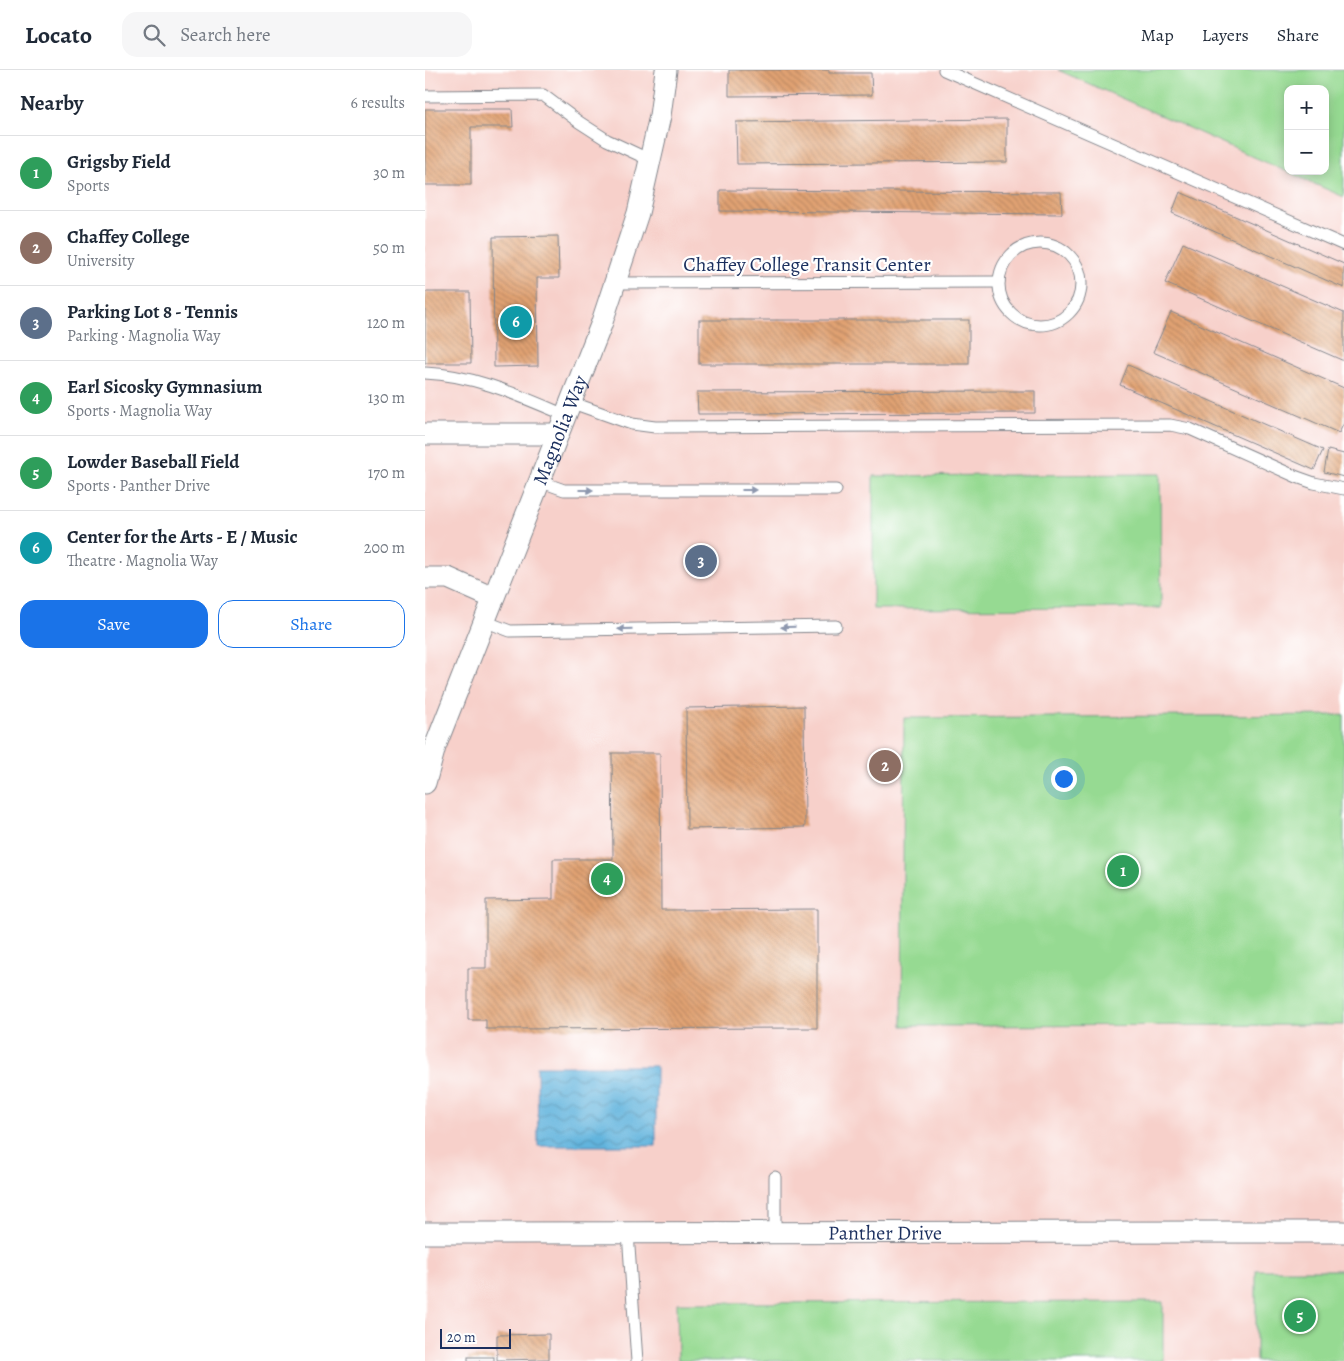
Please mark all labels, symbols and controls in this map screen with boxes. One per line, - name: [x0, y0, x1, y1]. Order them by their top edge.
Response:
- search box: [122, 12, 472, 57]
- text: Locato: [25, 19, 92, 51]
- icon: search: [140, 21, 168, 49]
- text: Search here: [180, 22, 271, 48]
- text: Map: [1141, 23, 1174, 47]
- text: Layers: [1202, 23, 1249, 47]
- text: Share: [1277, 23, 1319, 47]
- map controls: [1284, 85, 1329, 175]
- button: +: [1284, 85, 1329, 130]
- text: Nearby: [20, 89, 83, 117]
- text: 6 results: [351, 92, 405, 114]
- button: −: [1284, 130, 1329, 175]
- text: Grigsby Field: [67, 149, 171, 175]
- text: 1: [33, 162, 39, 184]
- text: 30 m: [373, 162, 405, 184]
- text: Sports: [67, 175, 110, 197]
- text: Chaffey College: [67, 224, 190, 250]
- text: 2: [32, 237, 40, 259]
- text: 50 m: [373, 237, 405, 259]
- text: University: [67, 250, 134, 272]
- street label: Chaffey College Transit Center: [683, 251, 931, 278]
- text: Parking Lot 8 - Tennis: [67, 299, 238, 325]
- pin: 6: [500, 303, 532, 341]
- text: 3: [33, 312, 39, 334]
- text: 120 m: [367, 312, 405, 334]
- text: Parking · Magnolia Way: [67, 325, 220, 347]
- street label: Magnolia Way: [526, 370, 594, 489]
- text: Earl Sicosky Gymnasium: [67, 374, 262, 400]
- text: 4: [32, 387, 40, 409]
- text: 130 m: [368, 387, 405, 409]
- text: Sports · Magnolia Way: [67, 400, 212, 422]
- text: Lowder Baseball Field: [67, 449, 239, 475]
- text: 5: [33, 462, 39, 484]
- text: 170 m: [368, 462, 405, 484]
- text: Sports · Panther Drive: [67, 475, 210, 497]
- one-way arrow: [579, 486, 595, 494]
- one-way arrow: [741, 486, 757, 494]
- text: Center for the Arts - E / Music: [67, 524, 298, 550]
- text: 6: [32, 537, 40, 559]
- text: 200 m: [364, 537, 405, 559]
- pin: 3: [685, 542, 717, 580]
- text: Theatre · Magnolia Way: [67, 550, 218, 572]
- button: Save: [20, 600, 208, 648]
- button: Share: [218, 600, 405, 648]
- one-way arrow: [779, 623, 795, 631]
- one-way arrow: [617, 626, 633, 634]
- pin: 2: [869, 747, 901, 785]
- your location: [1051, 766, 1077, 792]
- pin: 1: [1107, 852, 1139, 890]
- pin: 4: [591, 860, 623, 898]
- street label: Panther Drive: [828, 1219, 942, 1247]
- pin: 5: [1284, 1297, 1316, 1335]
- scale bar: [440, 1326, 511, 1349]
- text: 20 m: [447, 1328, 476, 1347]

